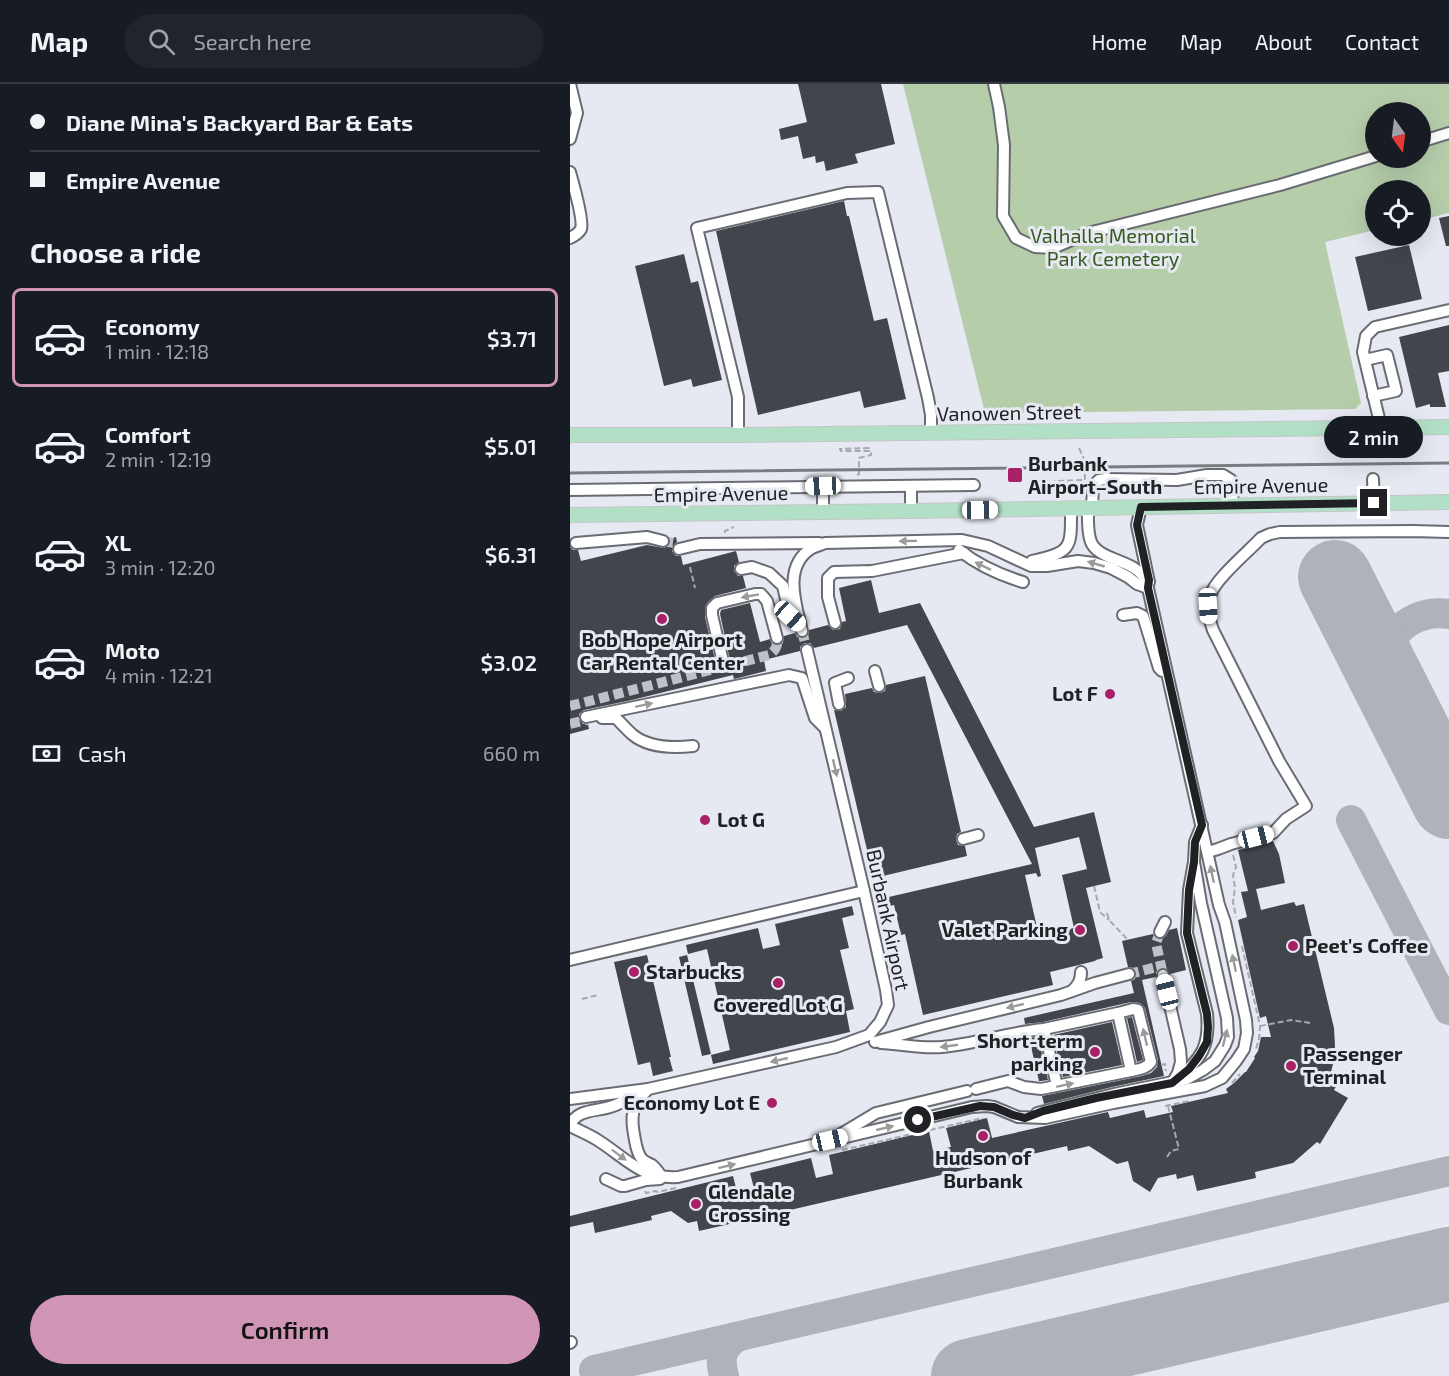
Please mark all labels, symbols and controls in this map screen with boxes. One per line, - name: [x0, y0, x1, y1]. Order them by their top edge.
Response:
- search box: [124, 14, 544, 68]
- text: Map: [30, 24, 88, 58]
- icon: search: [145, 25, 178, 58]
- text: Search here: [193, 28, 312, 54]
- text: Home: [1091, 29, 1147, 54]
- text: Map: [1180, 29, 1222, 54]
- text: About: [1255, 29, 1312, 54]
- text: Contact: [1345, 29, 1419, 54]
- north arrow: [1365, 102, 1431, 168]
- map controls: [1365, 102, 1431, 246]
- text: Diane Mina's Backyard Bar & Eats: [66, 109, 413, 135]
- text: Empire Avenue: [66, 167, 220, 193]
- button: locate: [1365, 180, 1431, 246]
- park label: Valhalla Memorial Park Cemetery: [1030, 223, 1196, 270]
- text: Choose a ride: [30, 236, 201, 268]
- icon: car: [33, 311, 87, 365]
- text: Economy: [105, 313, 200, 339]
- text: $3.71: [487, 325, 537, 351]
- text: 1 min · 12:18: [105, 339, 209, 363]
- street label: Vanowen Street: [937, 399, 1082, 425]
- callout: 2 min: [1324, 416, 1424, 458]
- icon: car: [33, 419, 87, 473]
- text: Comfort: [105, 421, 190, 447]
- text: 2 min: [1348, 425, 1399, 449]
- text: $5.01: [484, 433, 537, 459]
- text: 2 min · 12:19: [105, 447, 212, 471]
- place label: Burbank Airport–South: [1028, 451, 1162, 498]
- marker: Burbank Airport–South: [1006, 466, 1024, 484]
- street label: Empire Avenue: [1193, 472, 1329, 498]
- car: [805, 476, 841, 496]
- street label: Empire Avenue: [653, 480, 789, 506]
- route end: [1360, 489, 1387, 516]
- car: [962, 501, 998, 519]
- icon: car: [33, 527, 87, 581]
- text: XL: [105, 529, 131, 555]
- one-way arrow: [899, 536, 918, 546]
- text: $6.31: [485, 541, 537, 567]
- text: 3 min · 12:20: [105, 555, 216, 579]
- one-way arrow: [1087, 559, 1105, 568]
- one-way arrow: [974, 561, 991, 570]
- car: [1198, 588, 1218, 624]
- one-way arrow: [740, 592, 759, 601]
- car: [771, 597, 809, 635]
- marker: Bob Hope Airport Car Rental Center: [655, 612, 669, 626]
- place label: Bob Hope Airport Car Rental Center: [580, 627, 745, 674]
- icon: car: [33, 635, 87, 689]
- text: Moto: [105, 637, 160, 663]
- text: $3.02: [481, 649, 537, 675]
- text: 4 min · 12:21: [105, 663, 213, 687]
- place label: Lot F: [1052, 681, 1098, 705]
- marker: Lot F: [1103, 687, 1117, 701]
- one-way arrow: [634, 700, 653, 709]
- icon: cash: [30, 737, 63, 770]
- text: Cash: [78, 740, 127, 766]
- text: 660 m: [483, 741, 540, 765]
- one-way arrow: [830, 759, 840, 777]
- place label: Lot G: [717, 807, 765, 831]
- marker: Lot G: [698, 813, 712, 827]
- car: [1236, 824, 1276, 850]
- street label: Burbank Airport: [862, 847, 916, 993]
- one-way arrow: [1207, 864, 1216, 883]
- place label: Valet Parking: [941, 917, 1068, 941]
- marker: Valet Parking: [1073, 923, 1087, 937]
- place label: Peet's Coffee: [1305, 933, 1428, 957]
- marker: Peet's Coffee: [1286, 939, 1300, 953]
- one-way arrow: [1229, 953, 1238, 972]
- place label: Starbucks: [646, 959, 742, 983]
- marker: Starbucks: [627, 965, 641, 979]
- car: [1154, 972, 1180, 1012]
- marker: Covered Lot G: [771, 976, 785, 990]
- place label: Covered Lot G: [713, 992, 843, 1016]
- one-way arrow: [1006, 1002, 1024, 1012]
- place label: Short-term parking: [977, 1028, 1083, 1075]
- one-way arrow: [1139, 1028, 1149, 1046]
- one-way arrow: [1221, 1029, 1231, 1047]
- one-way arrow: [939, 1041, 958, 1050]
- place label: Passenger Terminal: [1303, 1041, 1403, 1088]
- marker: Short-term parking: [1088, 1045, 1102, 1059]
- one-way arrow: [770, 1055, 789, 1065]
- marker: Passenger Terminal: [1284, 1059, 1298, 1073]
- one-way arrow: [1055, 1079, 1074, 1089]
- place label: Economy Lot E: [623, 1090, 760, 1115]
- marker: Economy Lot E: [765, 1096, 779, 1110]
- route start: [904, 1106, 931, 1133]
- one-way arrow: [876, 1122, 894, 1132]
- car: [810, 1127, 850, 1153]
- marker: Hudson of Burbank: [976, 1129, 990, 1143]
- place label: Hudson of Burbank: [935, 1145, 1032, 1192]
- one-way arrow: [610, 1149, 626, 1161]
- one-way arrow: [718, 1160, 736, 1170]
- place label: Glendale Crossing: [708, 1179, 792, 1226]
- marker: Glendale Crossing: [689, 1197, 703, 1211]
- button: Confirm: [30, 1295, 540, 1364]

